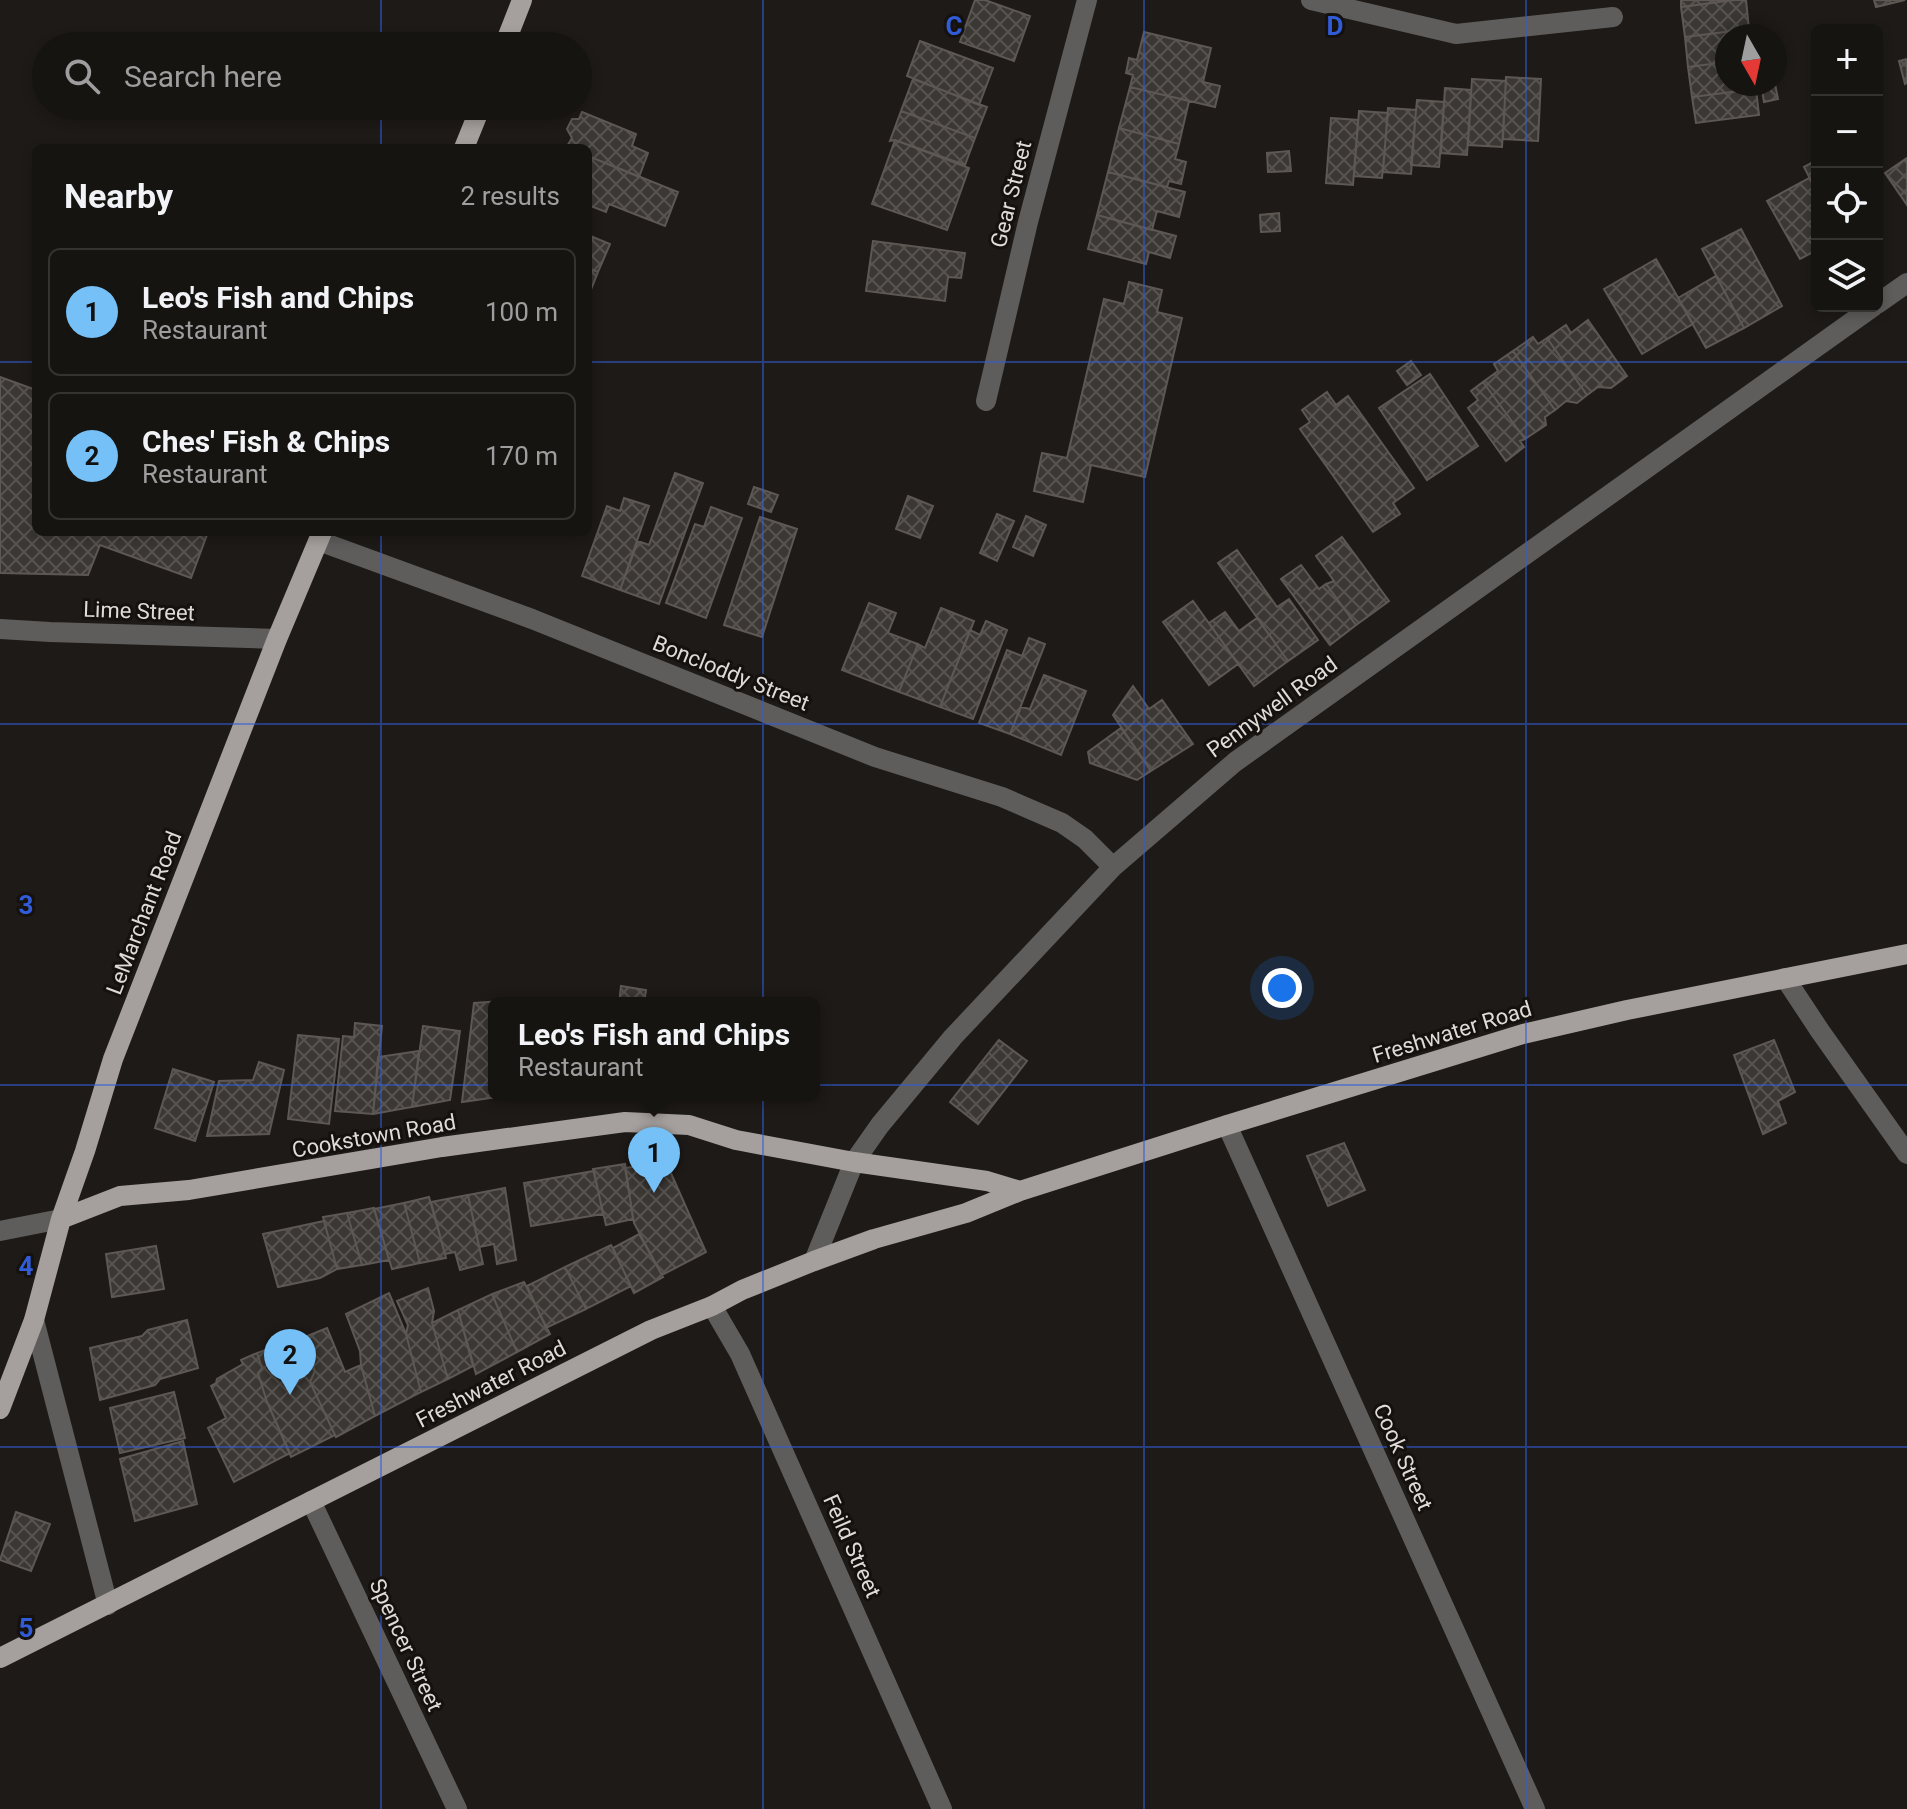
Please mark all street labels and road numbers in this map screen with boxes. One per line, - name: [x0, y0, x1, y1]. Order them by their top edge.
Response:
- street label: Gear Street: [986, 138, 1036, 250]
- street label: Lime Street: [83, 597, 195, 625]
- street label: Boncloddy Street: [649, 630, 813, 716]
- street label: Pennywell Road: [1202, 651, 1342, 763]
- street label: LeMarchant Road: [101, 828, 187, 998]
- street label: Freshwater Road: [1369, 996, 1535, 1068]
- street label: Cookstown Road: [290, 1109, 458, 1163]
- street label: Freshwater Road: [412, 1335, 570, 1433]
- street label: Cook Street: [1368, 1400, 1438, 1514]
- street label: Feild Street: [818, 1491, 886, 1601]
- street label: Spencer Street: [364, 1575, 448, 1715]

